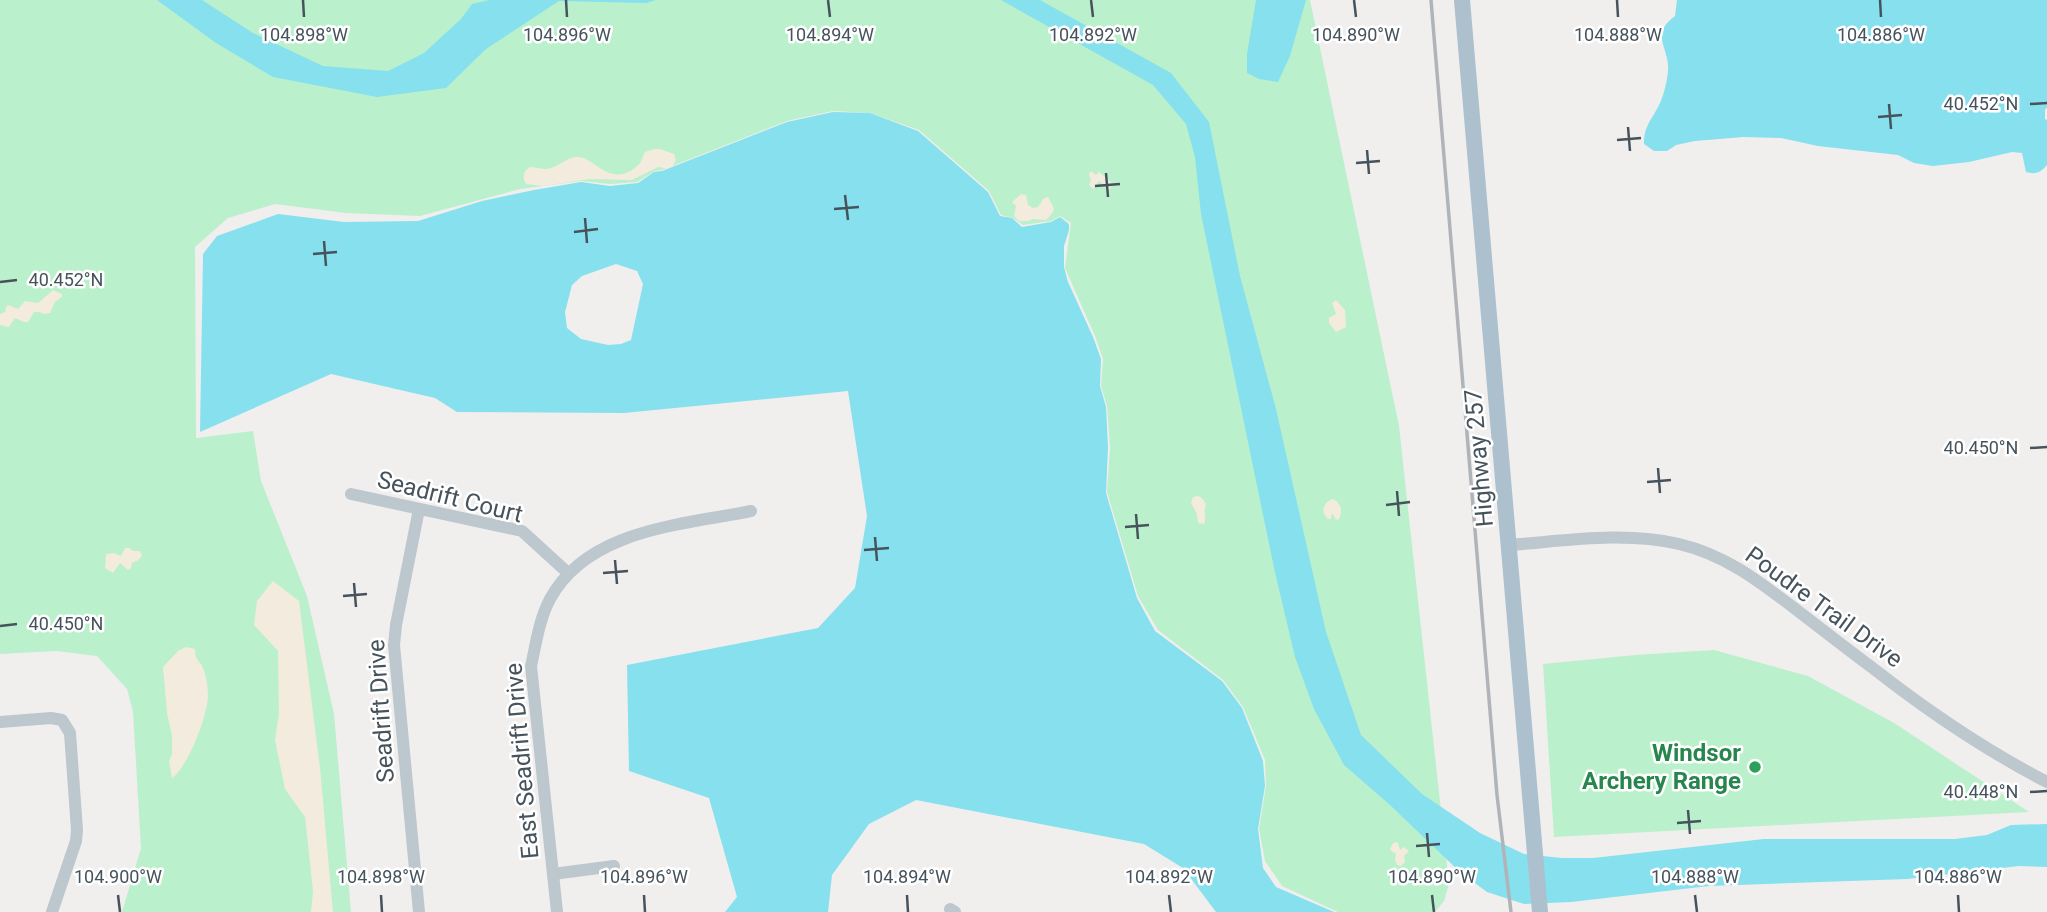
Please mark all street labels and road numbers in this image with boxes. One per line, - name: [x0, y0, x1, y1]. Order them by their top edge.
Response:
- street label: Highway 257: [1459, 388, 1499, 528]
- street label: Seadrift Court: [374, 465, 526, 529]
- street label: Poudre Trail Drive: [1740, 541, 1908, 673]
- street label: Seadrift Drive: [362, 638, 400, 784]
- street label: East Seadrift Drive: [499, 662, 545, 860]

